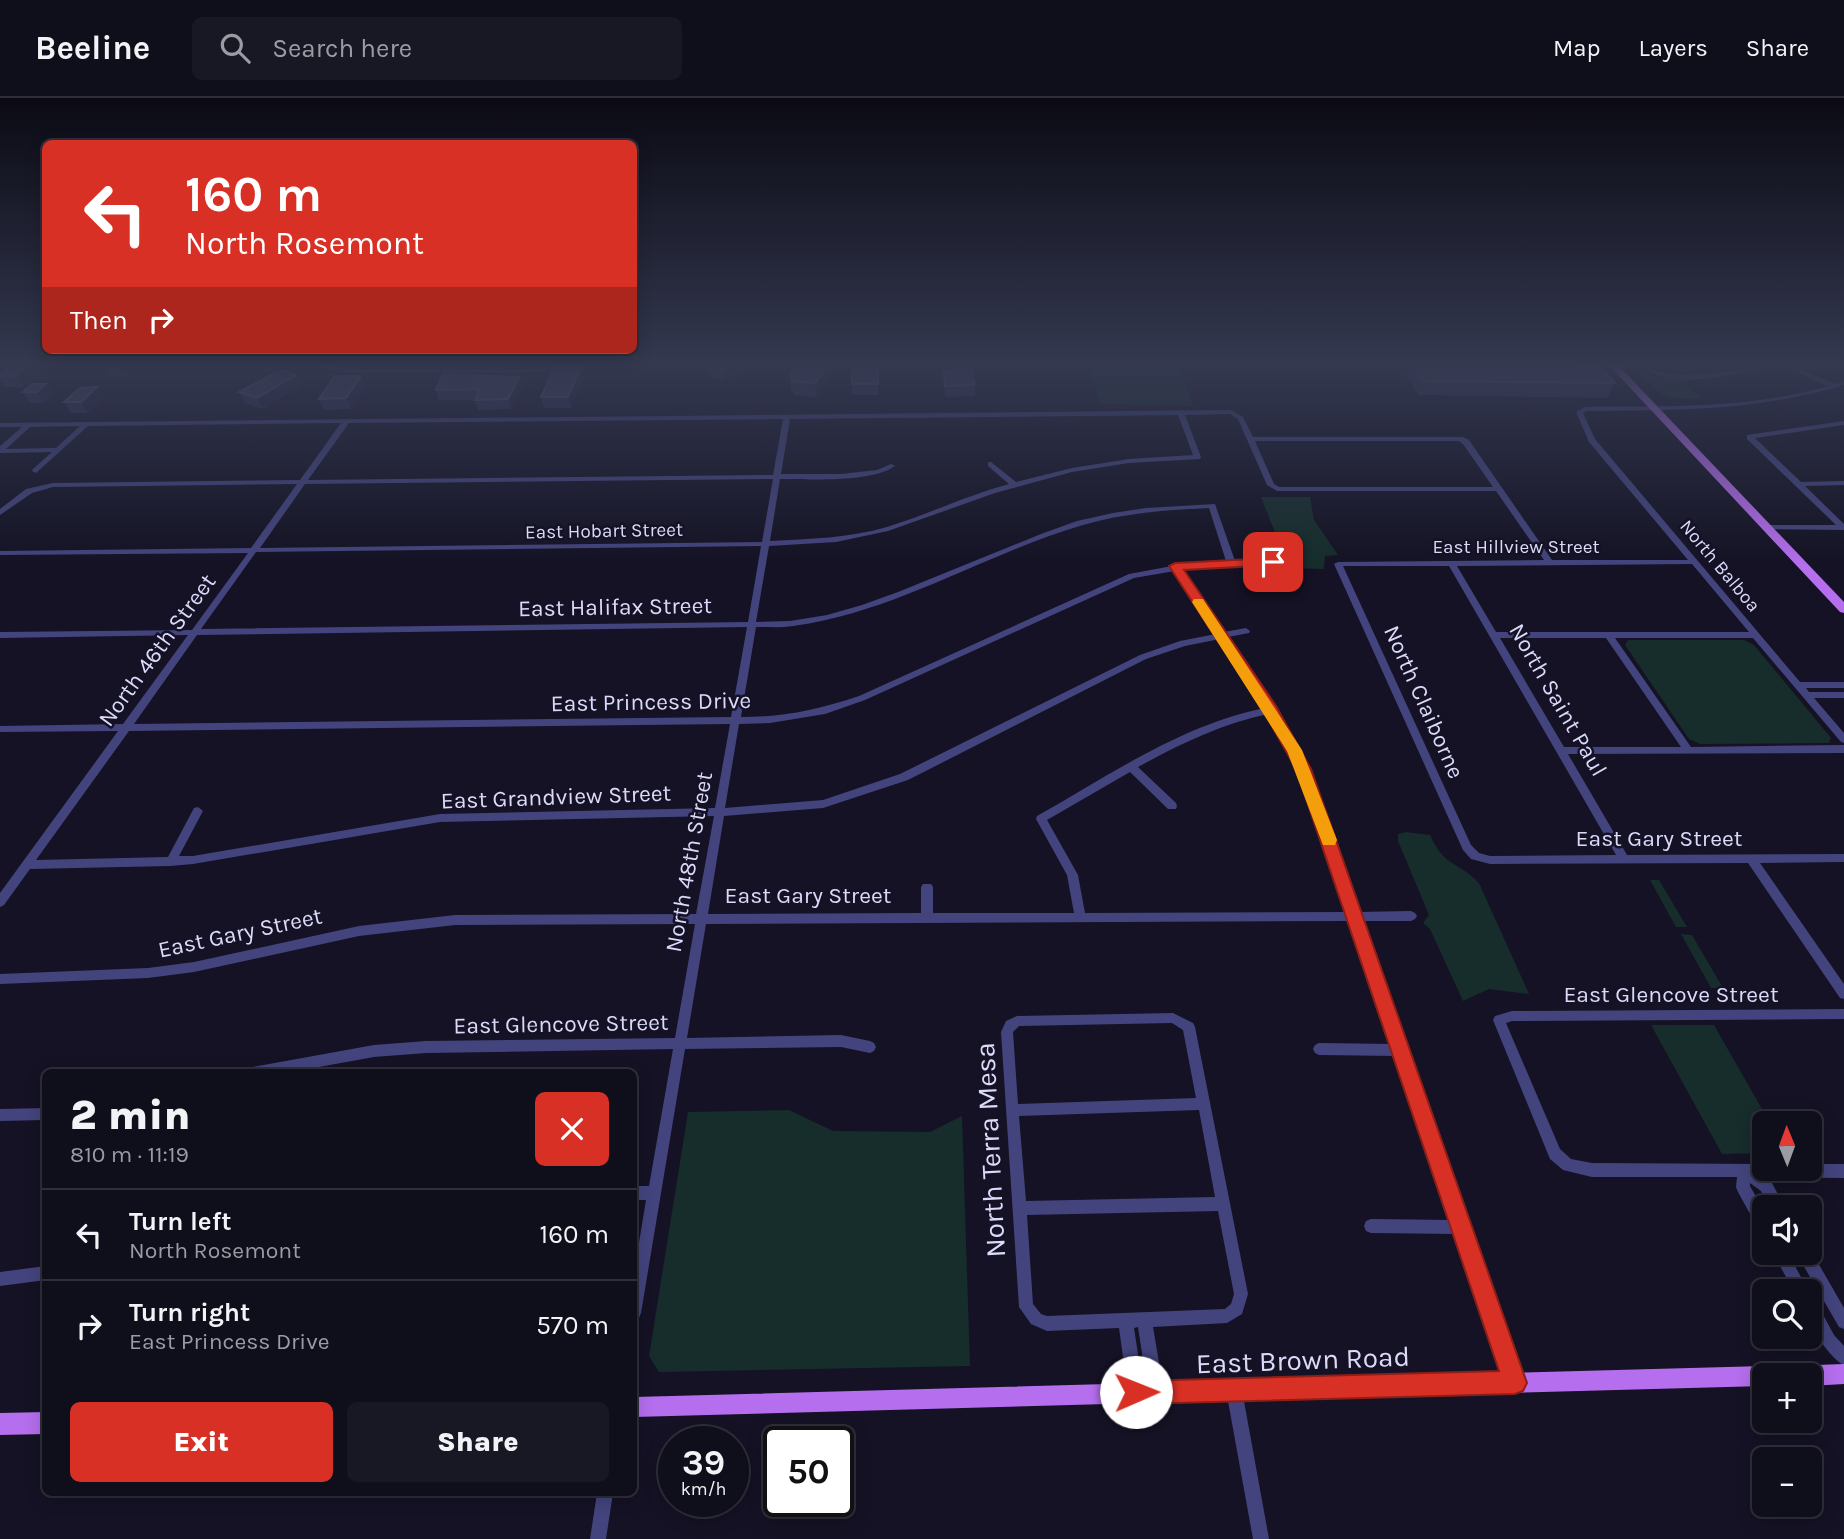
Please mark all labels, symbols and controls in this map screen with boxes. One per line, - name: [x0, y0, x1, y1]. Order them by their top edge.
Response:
- search box: [192, 17, 682, 80]
- text: Beeline: [35, 29, 150, 67]
- icon: search: [216, 29, 254, 67]
- text: Search here: [272, 33, 412, 64]
- text: Map: [1553, 34, 1601, 62]
- text: Layers: [1639, 34, 1708, 62]
- text: Share: [1746, 34, 1809, 62]
- text: 160 m: [185, 166, 322, 223]
- icon: left: [70, 168, 161, 259]
- text: North Rosemont: [185, 225, 424, 262]
- icon: right: [142, 301, 180, 339]
- text: Then: [70, 305, 128, 336]
- street label: North Balboa: [1675, 516, 1765, 616]
- street label: East Hobart Street: [525, 519, 683, 543]
- pin: [1243, 532, 1303, 592]
- street label: East Hillview Street: [1432, 536, 1600, 558]
- icon: arrive: [1254, 543, 1292, 581]
- street label: North 46th Street: [93, 568, 222, 731]
- street label: East Halifax Street: [518, 592, 713, 622]
- street label: North Saint Paul: [1503, 619, 1613, 781]
- street label: North Claiborne: [1378, 621, 1470, 783]
- street label: East Princess Drive: [550, 687, 752, 717]
- street label: North 48th Street: [660, 769, 718, 954]
- street label: East Grandview Street: [440, 779, 672, 815]
- street label: East Gary Street: [1576, 825, 1743, 852]
- street label: East Gary Street: [725, 882, 892, 909]
- street label: East Gary Street: [156, 902, 325, 964]
- street label: East Glencove Street: [1563, 981, 1779, 1008]
- street label: East Glencove Street: [453, 1009, 669, 1039]
- street label: North Terra Mesa: [968, 1042, 1012, 1258]
- text: 2 min: [70, 1090, 190, 1140]
- button: close: [535, 1092, 609, 1166]
- north arrow: [1752, 1111, 1822, 1181]
- map controls: [1752, 1111, 1822, 1517]
- text: 810 m · 11:19: [70, 1141, 189, 1168]
- button: sound: [1752, 1195, 1822, 1265]
- text: Turn left: [129, 1206, 231, 1237]
- icon: left: [70, 1216, 108, 1254]
- text: 160 m: [540, 1219, 609, 1250]
- text: North Rosemont: [129, 1237, 301, 1264]
- button: search: [1752, 1279, 1822, 1349]
- text: Turn right: [129, 1297, 250, 1328]
- icon: right: [70, 1307, 108, 1345]
- text: 570 m: [536, 1310, 609, 1341]
- text: East Princess Drive: [129, 1328, 330, 1355]
- street label: East Brown Road: [1195, 1340, 1411, 1380]
- position arrow: [1099, 1355, 1173, 1429]
- button: +: [1752, 1363, 1822, 1433]
- button: Exit: [70, 1402, 333, 1482]
- button: Share: [347, 1402, 609, 1482]
- speed limit sign: 50: [763, 1426, 854, 1517]
- text: 39: [682, 1442, 725, 1483]
- button: −: [1752, 1447, 1822, 1517]
- text: km/h: [681, 1478, 726, 1500]

